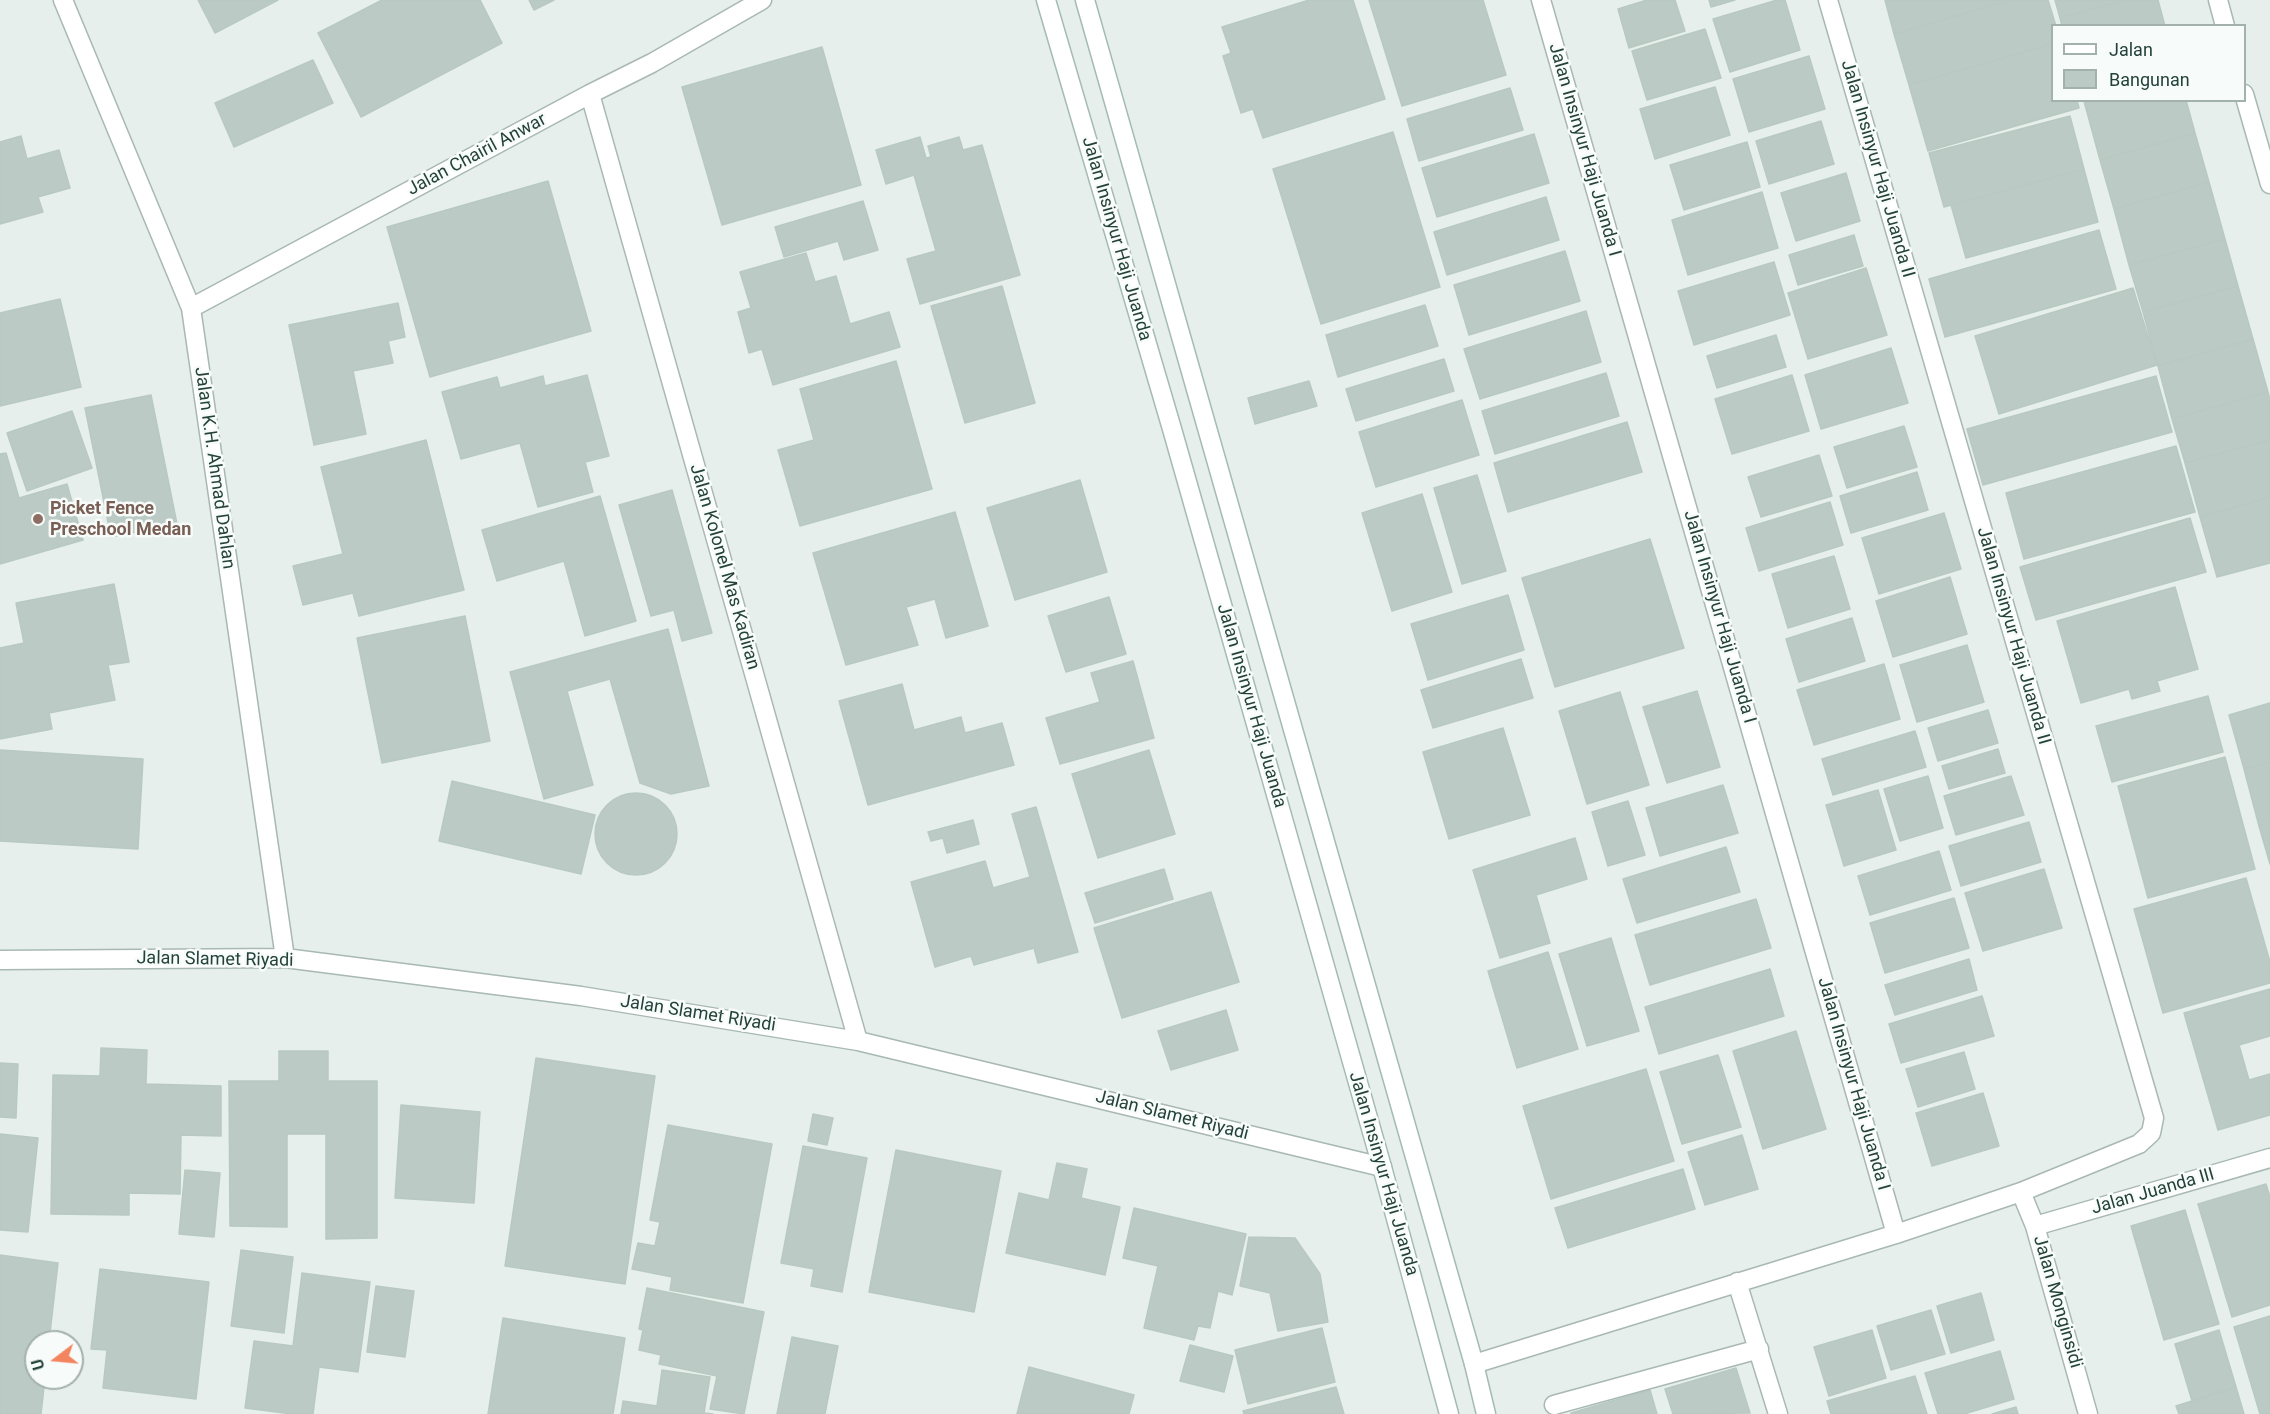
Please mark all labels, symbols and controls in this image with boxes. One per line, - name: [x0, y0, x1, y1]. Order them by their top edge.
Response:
- legend: [2051, 24, 2246, 102]
- text: Jalan: [2109, 39, 2153, 60]
- street label: Jalan Insinyur Haji Juanda I: [1543, 41, 1625, 259]
- street label: Jalan Insinyur Haji Juanda II: [1836, 58, 1918, 280]
- text: Bangunan: [2109, 69, 2190, 90]
- street label: Jalan Chairil Anwar: [404, 109, 550, 201]
- street label: Jalan Insinyur Haji Juanda: [1077, 135, 1155, 343]
- street label: Jalan K.H. Ahmad Dahlan: [189, 366, 239, 570]
- street label: Jalan Kolonel Mas Kadiran: [684, 462, 764, 672]
- place label: Picket Fence Preschool Medan: [50, 498, 191, 540]
- street label: Jalan Insinyur Haji Juanda I: [1678, 508, 1760, 726]
- marker: Picket Fence Preschool Medan: [31, 512, 45, 526]
- street label: Jalan Insinyur Haji Juanda II: [1972, 525, 2054, 747]
- street label: Jalan Insinyur Haji Juanda: [1212, 602, 1290, 810]
- street label: Jalan Slamet Riyadi: [136, 948, 294, 972]
- street label: Jalan Insinyur Haji Juanda I: [1812, 975, 1894, 1193]
- street label: Jalan Slamet Riyadi: [619, 991, 777, 1037]
- street label: Jalan Insinyur Haji Juanda: [1344, 1070, 1422, 1278]
- street label: Jalan Slamet Riyadi: [1093, 1087, 1251, 1145]
- street label: Jalan Juanda III: [2089, 1164, 2217, 1220]
- street label: Jalan Monginsidi: [2028, 1233, 2086, 1371]
- north arrow: [24, 1330, 84, 1390]
- text: U: [28, 1357, 49, 1372]

